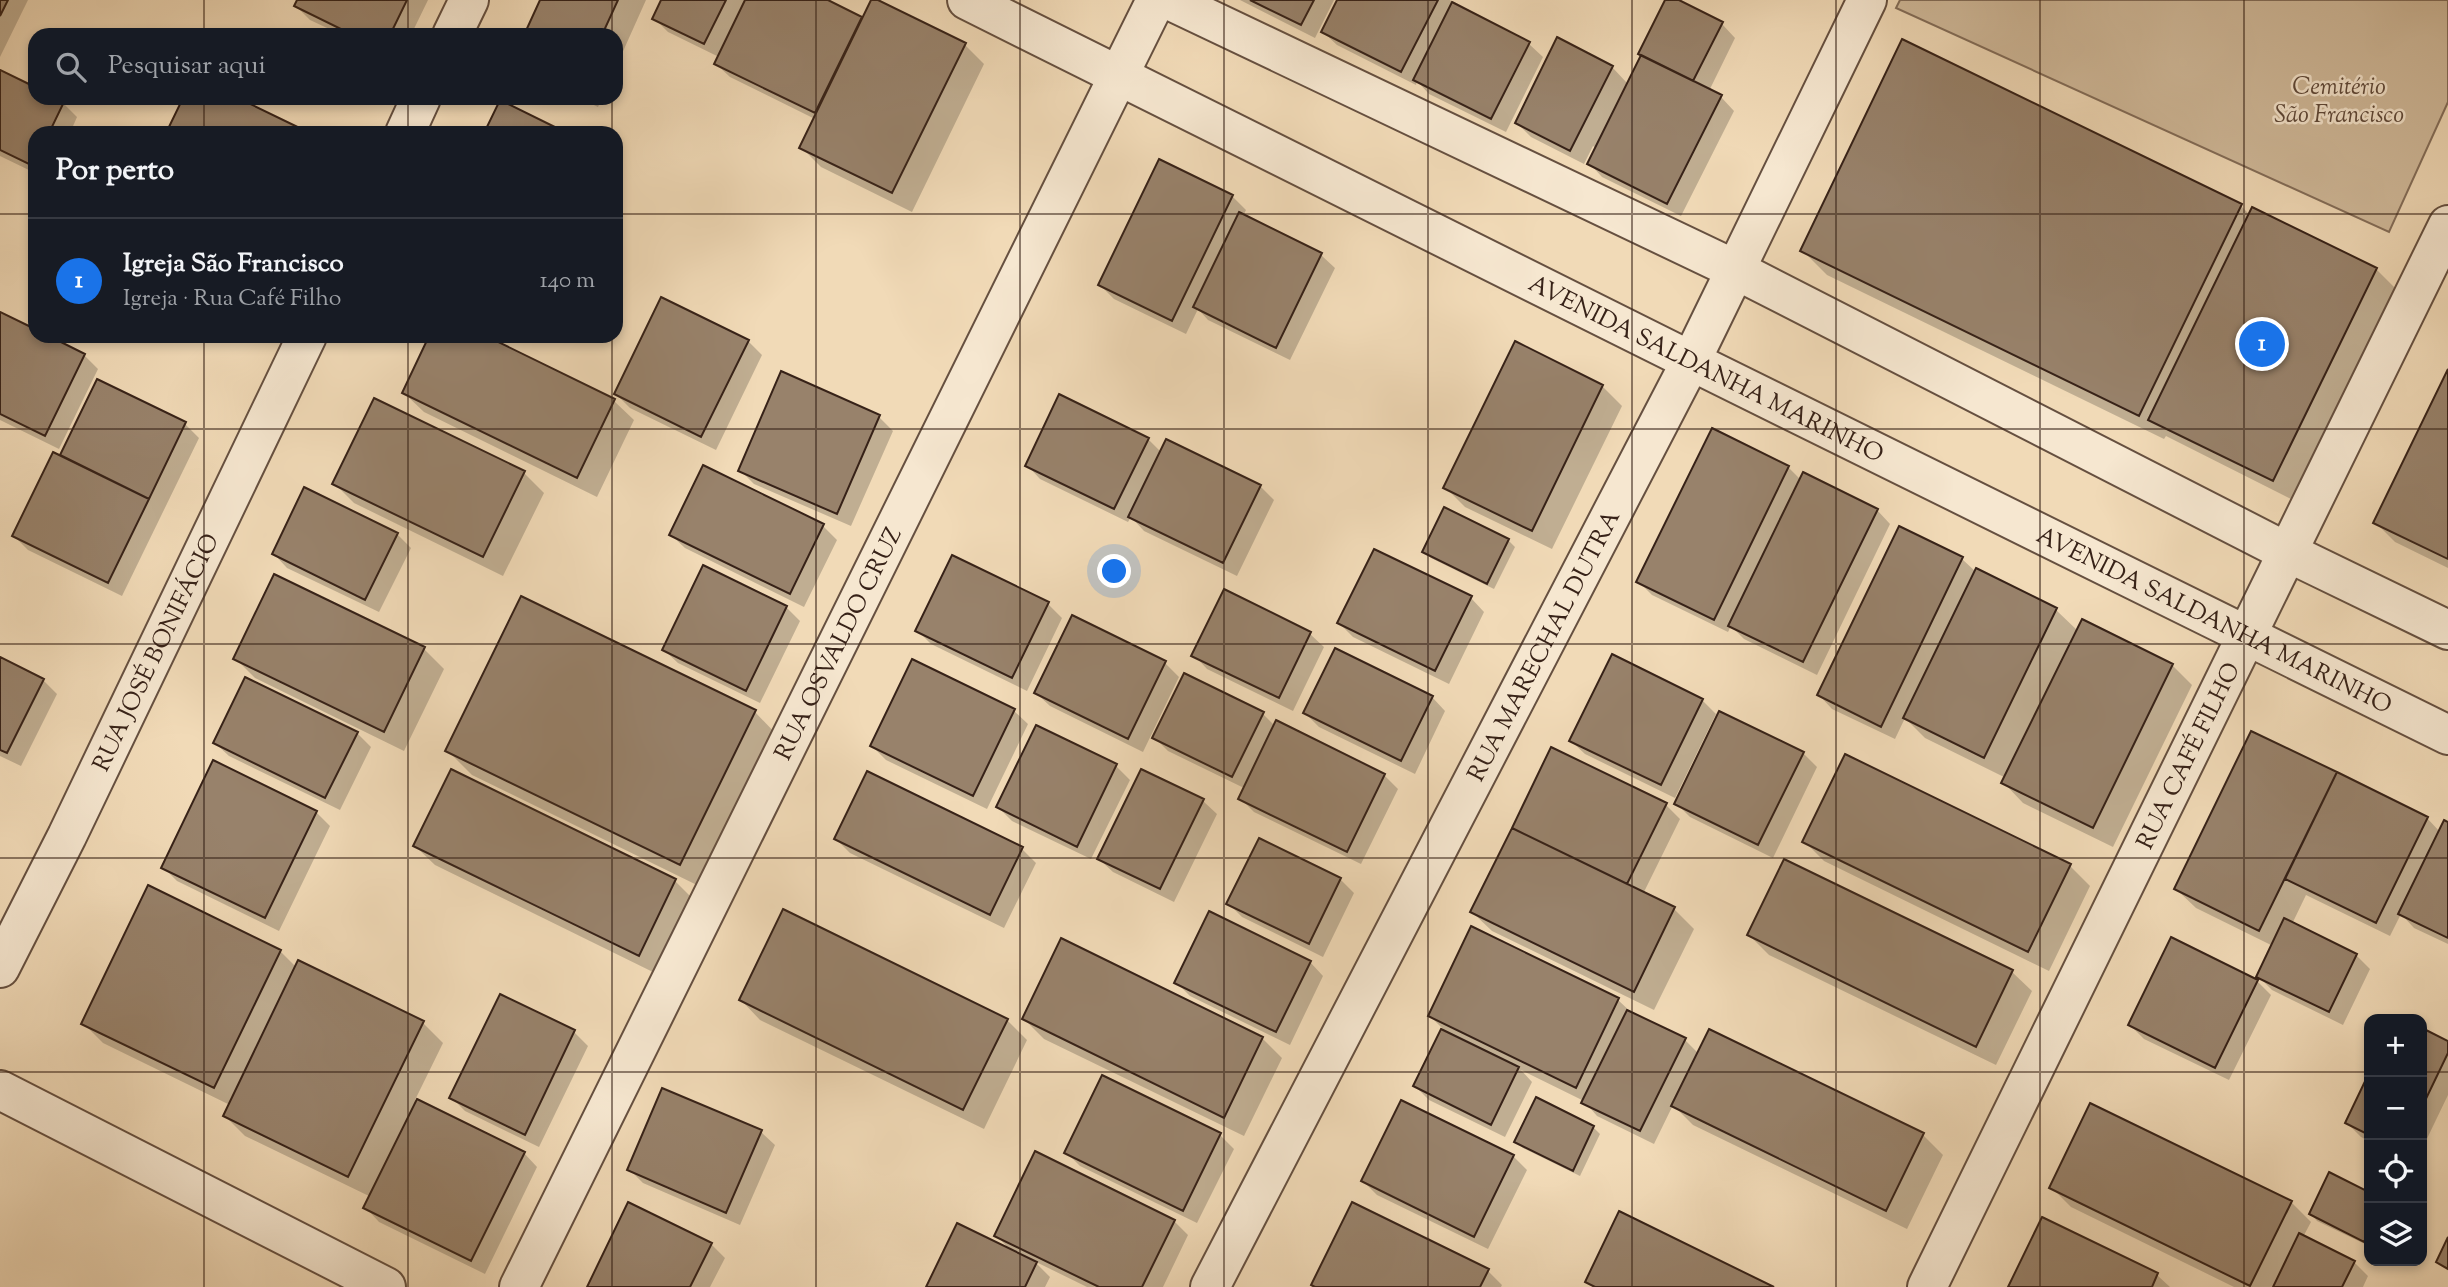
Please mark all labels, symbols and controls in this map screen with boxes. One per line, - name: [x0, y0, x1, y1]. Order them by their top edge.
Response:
- search box: [28, 28, 623, 105]
- icon: search: [52, 48, 90, 86]
- text: Pesquisar aqui: [108, 48, 266, 85]
- park label: Cemitério São Francisco: [2274, 71, 2404, 133]
- text: Por perto: [56, 150, 174, 193]
- text: Igreja São Francisco: [123, 246, 344, 283]
- text: 1: [75, 265, 83, 298]
- text: 140 m: [540, 265, 595, 298]
- street label: AVENIDA SALDANHA MARINHO: [1522, 268, 1889, 472]
- text: Igreja · Rua Café Filho: [123, 283, 341, 316]
- pin: 1: [2239, 318, 2285, 370]
- street label: RUA MARECHAL DUTRA: [1460, 504, 1630, 788]
- street label: AVENIDA SALDANHA MARINHO: [2030, 519, 2397, 724]
- street label: RUA OSVALDO CRUZ: [767, 522, 912, 767]
- street label: RUA JOSÉ BONIFÁCIO: [85, 528, 229, 778]
- your location: [1097, 554, 1131, 588]
- street label: RUA CAFÉ FILHO: [2129, 657, 2250, 856]
- map controls: [2364, 1014, 2427, 1266]
- button: +: [2364, 1014, 2427, 1077]
- button: −: [2364, 1077, 2427, 1140]
- button: locate: [2364, 1140, 2427, 1203]
- button: layers: [2364, 1203, 2427, 1266]

